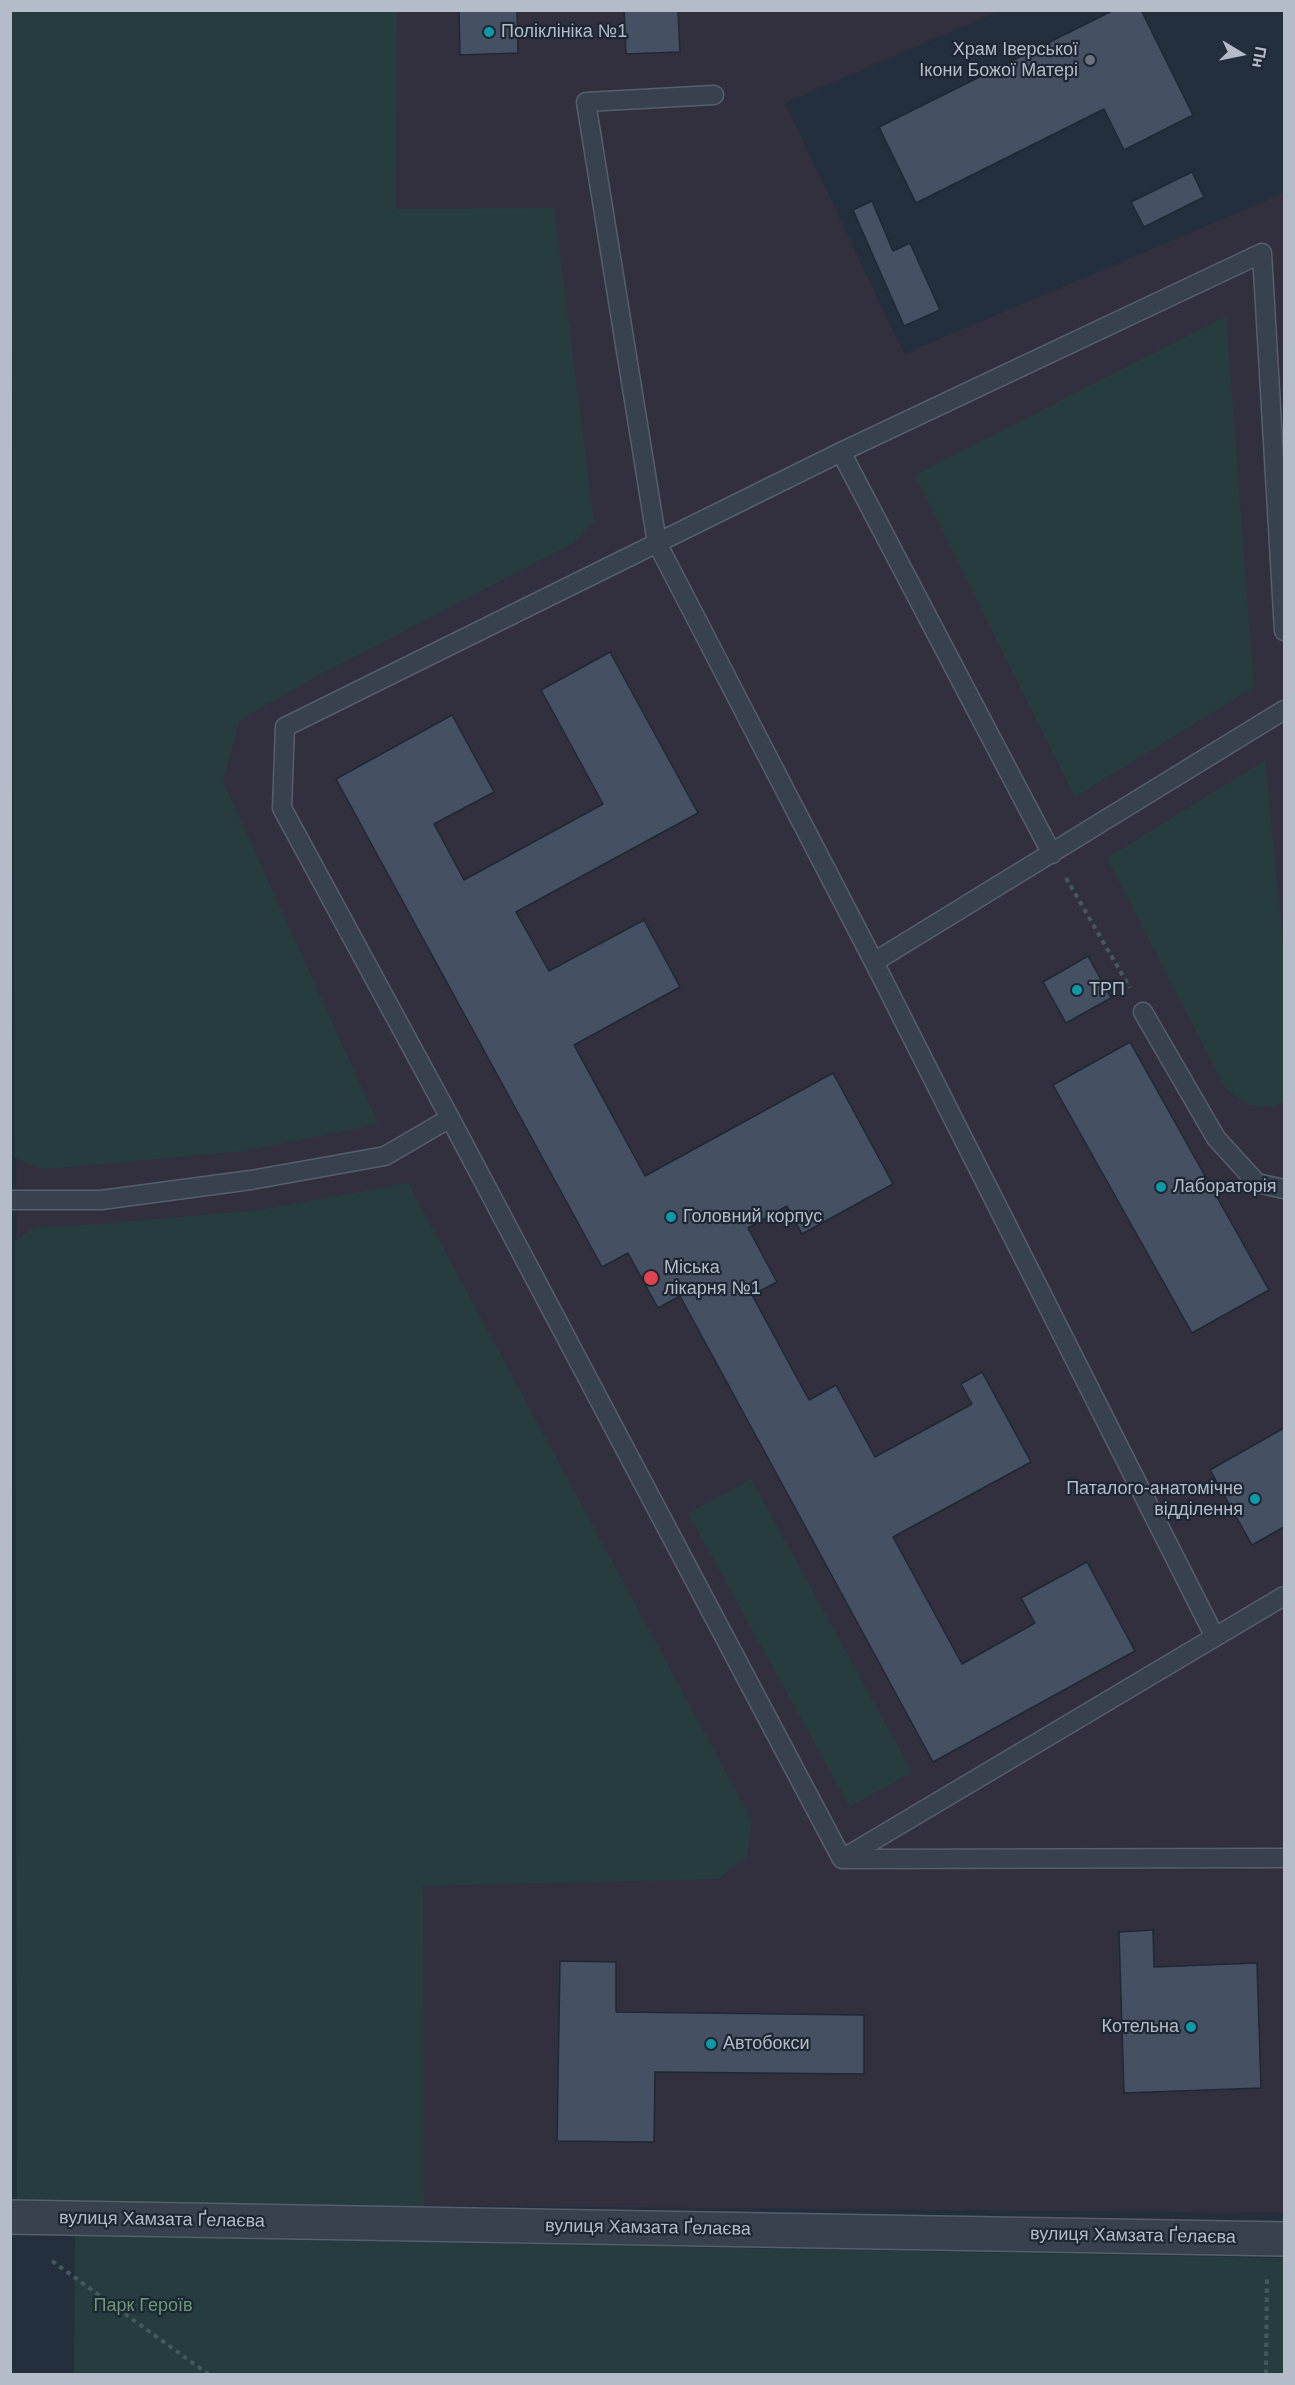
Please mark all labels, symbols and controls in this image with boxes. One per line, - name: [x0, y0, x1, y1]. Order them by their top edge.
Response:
- place label: Поліклініка №1: [501, 21, 627, 43]
- north arrow: [1211, 24, 1271, 84]
- marker: Поліклініка №1: [482, 25, 496, 39]
- place label: Храм Іверської Ікони Божої Матері: [919, 39, 1078, 82]
- text: Пн: [1249, 45, 1269, 69]
- marker: Храм Іверської Ікони Божої Матері: [1083, 53, 1097, 67]
- place label: ТРП: [1089, 979, 1125, 1001]
- marker: ТРП: [1070, 983, 1084, 997]
- place label: Лабораторія: [1173, 1176, 1277, 1198]
- marker: Лабораторія: [1154, 1180, 1168, 1194]
- place label: Головний корпус: [683, 1206, 822, 1228]
- marker: Головний корпус: [664, 1210, 678, 1224]
- place label: Міська лікарня №1: [664, 1257, 761, 1300]
- marker: Міська лікарня №1: [642, 1269, 660, 1287]
- place label: Паталого-анатомічне відділення: [1066, 1478, 1243, 1520]
- marker: Паталого-анатомічне відділення: [1248, 1492, 1262, 1506]
- place label: Котельна: [1102, 2016, 1179, 2038]
- marker: Котельна: [1184, 2020, 1198, 2034]
- place label: Автобокси: [723, 2033, 810, 2055]
- marker: Автобокси: [704, 2037, 718, 2051]
- street label: вулиця Хамзата Ґелаєва: [59, 2207, 265, 2233]
- street label: вулиця Хамзата Ґелаєва: [545, 2215, 751, 2241]
- street label: вулиця Хамзата Ґелаєва: [1030, 2223, 1236, 2249]
- park label: Парк Героїв: [94, 2295, 192, 2317]

